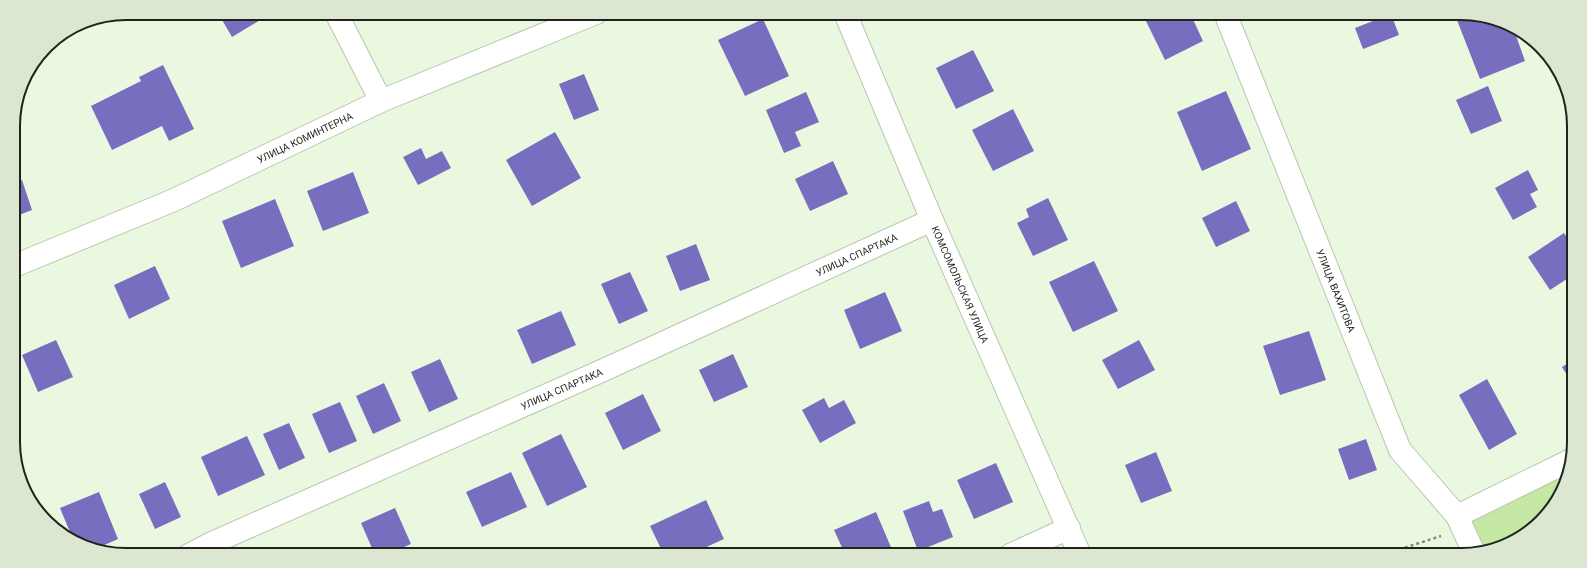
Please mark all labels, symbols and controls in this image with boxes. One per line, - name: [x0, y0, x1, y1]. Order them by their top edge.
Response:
- street label: УЛИЦА КОМИНТЕРНА: [255, 110, 355, 165]
- street label: КОМСОМОЛЬСКАЯ УЛИЦА: [930, 224, 991, 345]
- street label: УЛИЦА СПАРТАКА: [814, 231, 899, 278]
- street label: УЛИЦА ВАХИТОВА: [1315, 248, 1358, 334]
- street label: УЛИЦА СПАРТАКА: [519, 366, 605, 412]

